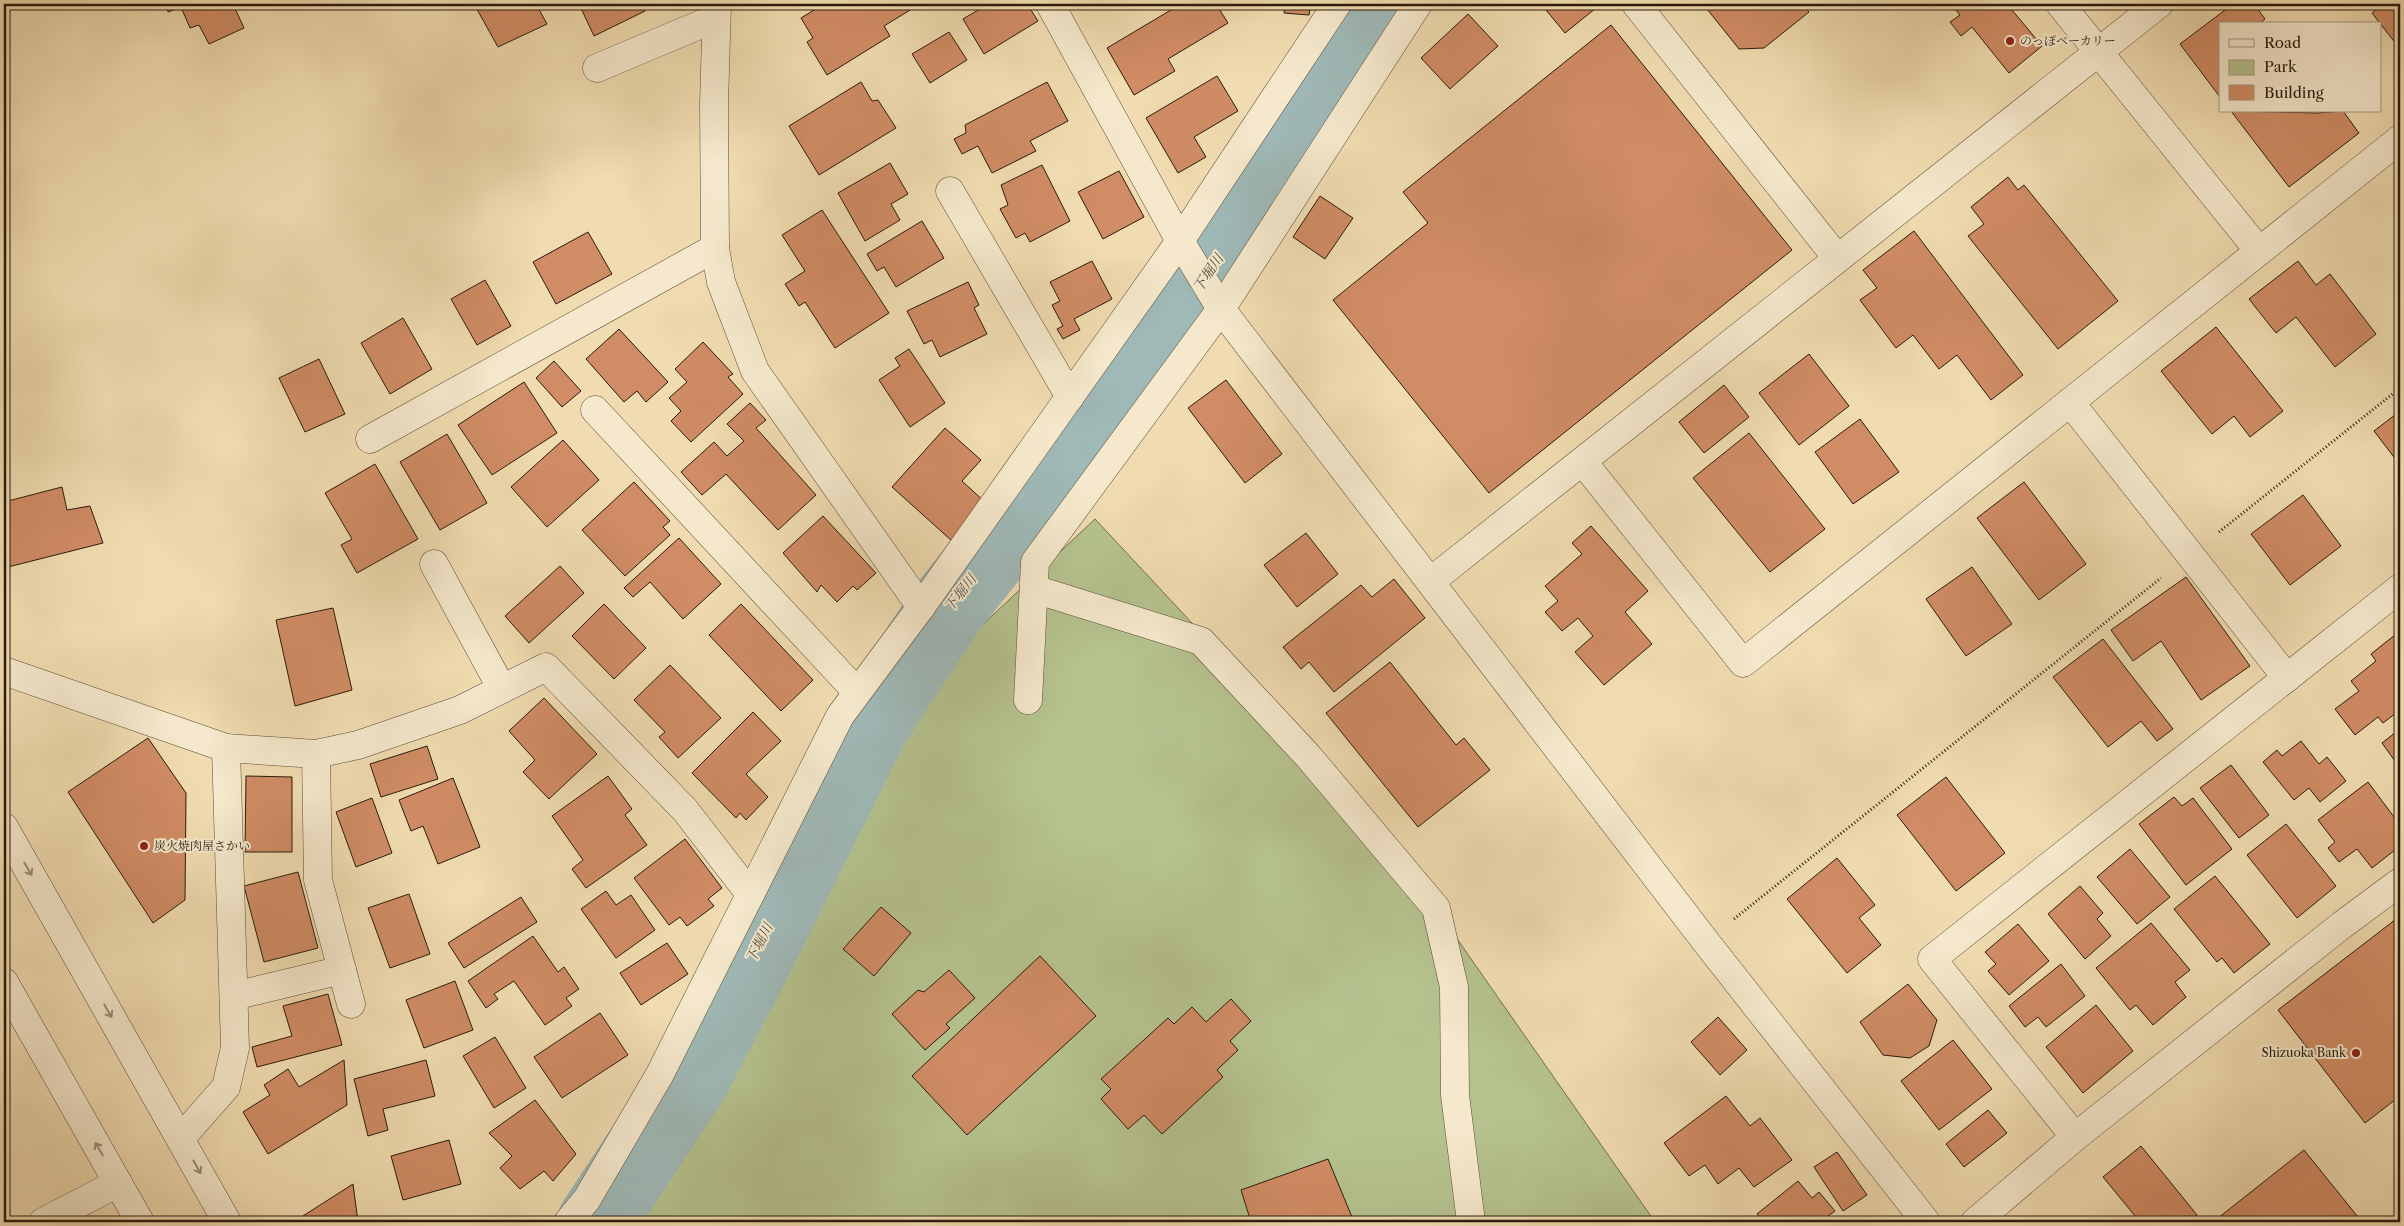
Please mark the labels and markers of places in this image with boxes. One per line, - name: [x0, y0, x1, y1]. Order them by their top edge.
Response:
- place label: のっぽベーカリー: [2020, 33, 2116, 48]
- marker: のっぽベーカリー: [2004, 35, 2016, 47]
- place label: 炭火焼肉屋さかい: [154, 838, 250, 853]
- marker: 炭火焼肉屋さかい: [138, 840, 150, 852]
- place label: Shizuoka Bank: [2261, 1045, 2347, 1060]
- marker: Shizuoka Bank: [2350, 1047, 2362, 1059]

